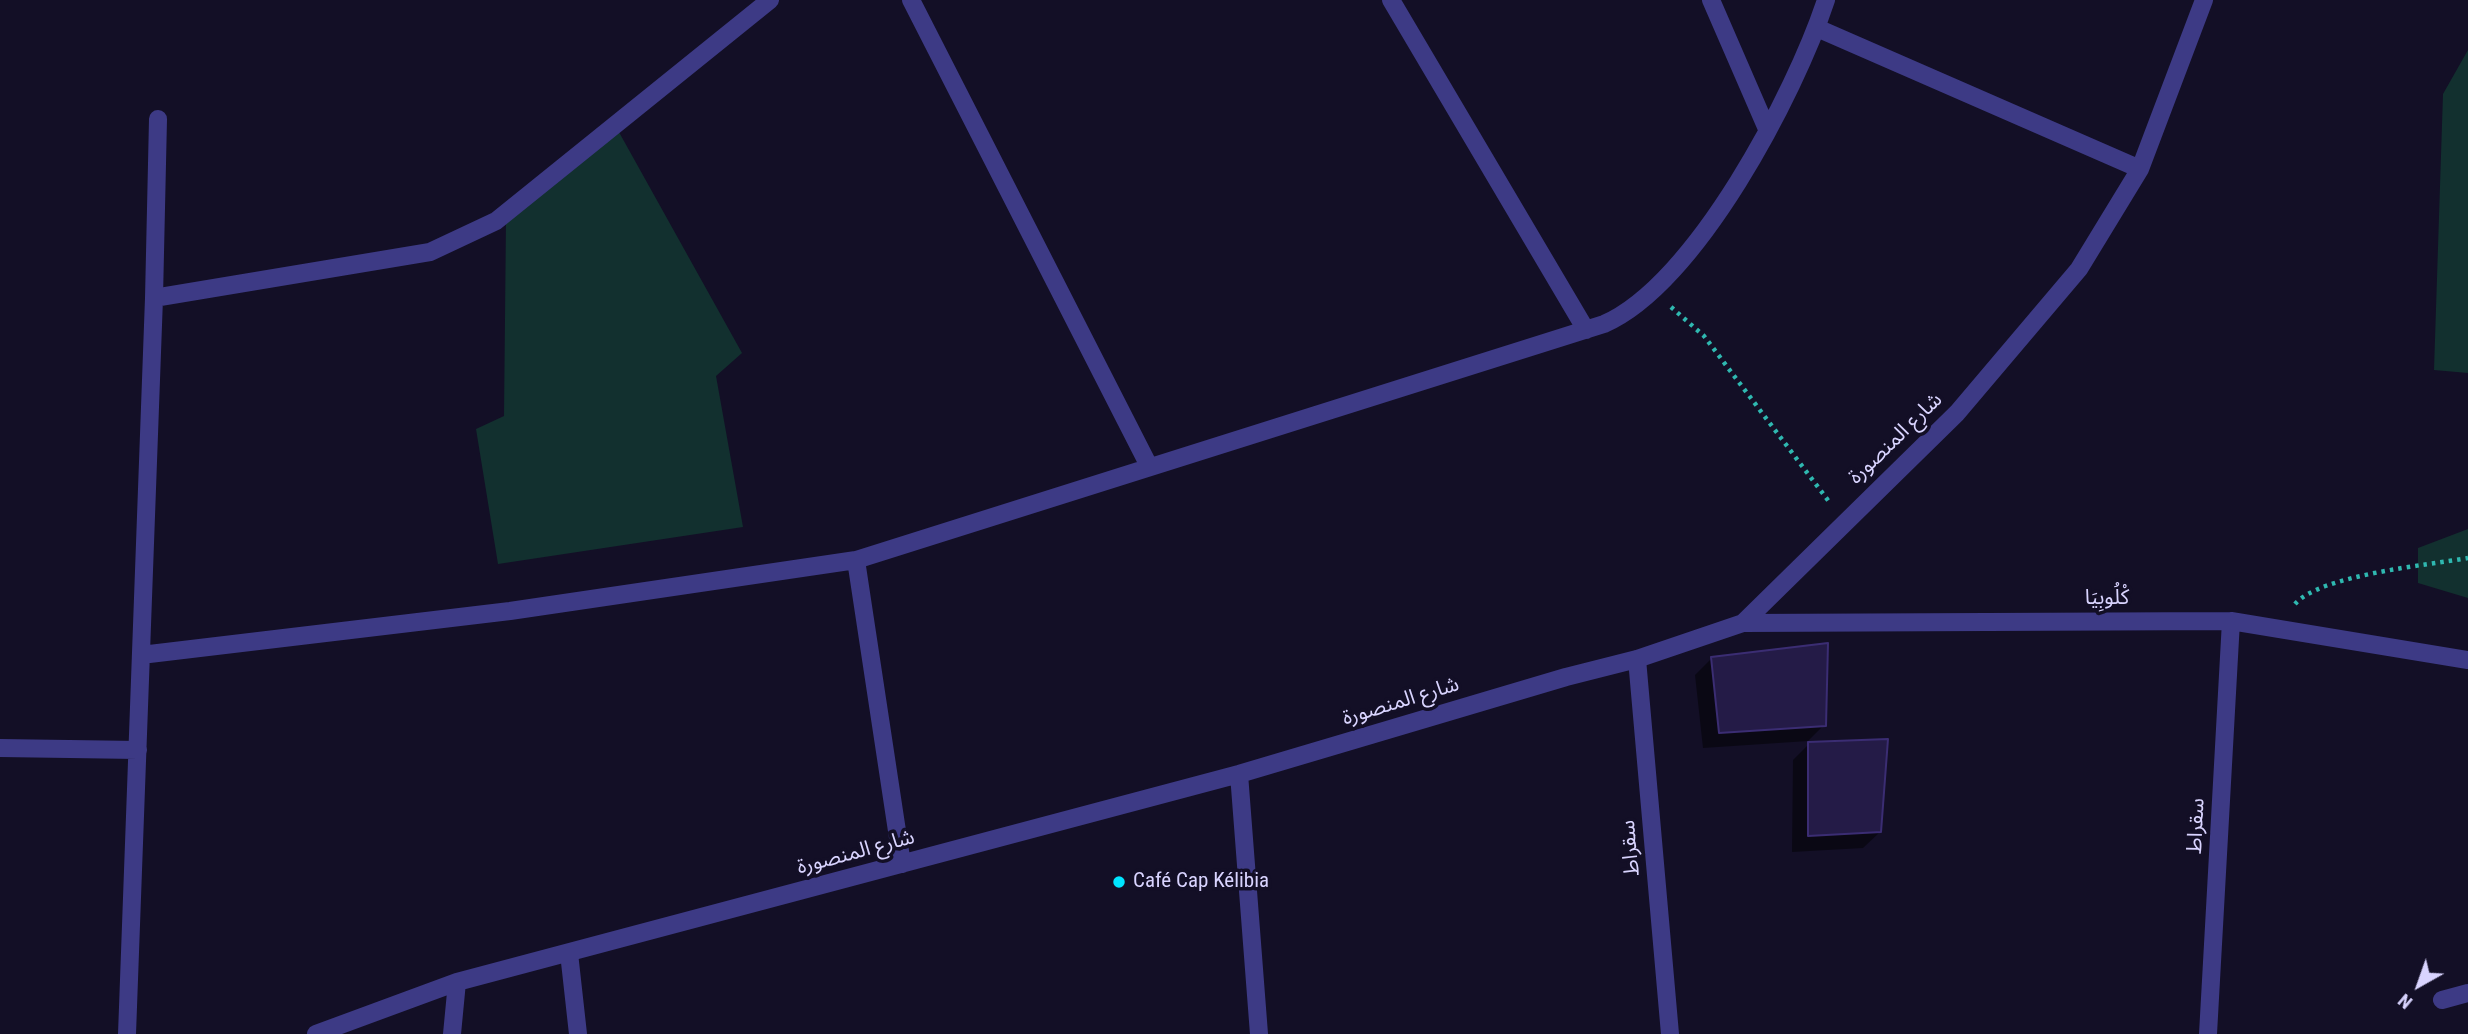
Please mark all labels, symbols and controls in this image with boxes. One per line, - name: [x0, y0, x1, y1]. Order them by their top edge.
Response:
- street label: شارع المنصورة: [1844, 388, 1948, 490]
- street label: كْلُوبِيَا: [2085, 586, 2129, 612]
- street label: شارع المنصورة: [1340, 672, 1462, 732]
- street label: سقراط: [2183, 797, 2211, 855]
- street label: سقراط: [1616, 819, 1646, 877]
- street label: شارع المنصورة: [794, 825, 918, 881]
- place label: Café Cap Kélibia: [1133, 869, 1269, 895]
- marker: Café Cap Kélibia: [1111, 874, 1127, 890]
- north arrow: [2384, 950, 2454, 1020]
- text: N: [2393, 989, 2417, 1014]

